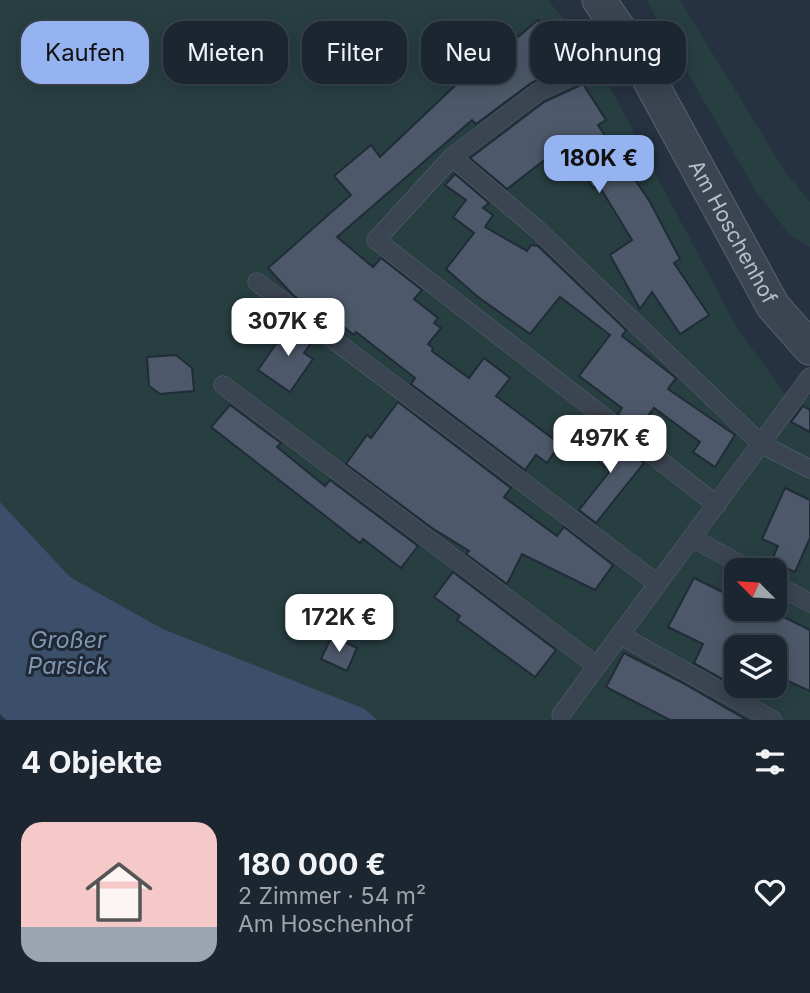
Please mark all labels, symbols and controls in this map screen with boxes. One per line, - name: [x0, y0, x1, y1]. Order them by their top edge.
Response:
- chip: Kaufen: [21, 21, 149, 84]
- chip: Mieten: [163, 21, 288, 84]
- chip: Filter: [302, 21, 407, 84]
- chip: Neu: [421, 21, 516, 84]
- chip: Wohnung: [530, 21, 686, 84]
- pin: 180K €: [542, 136, 656, 195]
- text: 180K €: [560, 144, 638, 172]
- street label: Am Hoschenhof: [684, 156, 782, 308]
- pin: 307K €: [231, 298, 345, 358]
- text: 307K €: [247, 307, 329, 335]
- pin: 497K €: [553, 416, 667, 475]
- text: 497K €: [569, 424, 651, 452]
- north arrow: [724, 558, 788, 621]
- map controls: [724, 558, 787, 698]
- pin: 172K €: [282, 594, 396, 654]
- text: 172K €: [301, 603, 377, 631]
- water label: Großer Parsick: [28, 626, 109, 680]
- button: layers: [724, 635, 787, 698]
- icon: filters: [751, 743, 789, 781]
- text: 4 Objekte: [21, 744, 162, 780]
- text: 180 000 €: [238, 846, 386, 882]
- icon: home: [77, 850, 161, 934]
- icon: heart: [751, 873, 789, 911]
- text: 2 Zimmer · 54 m²: [238, 882, 426, 910]
- text: Am Hoschenhof: [238, 910, 413, 938]

